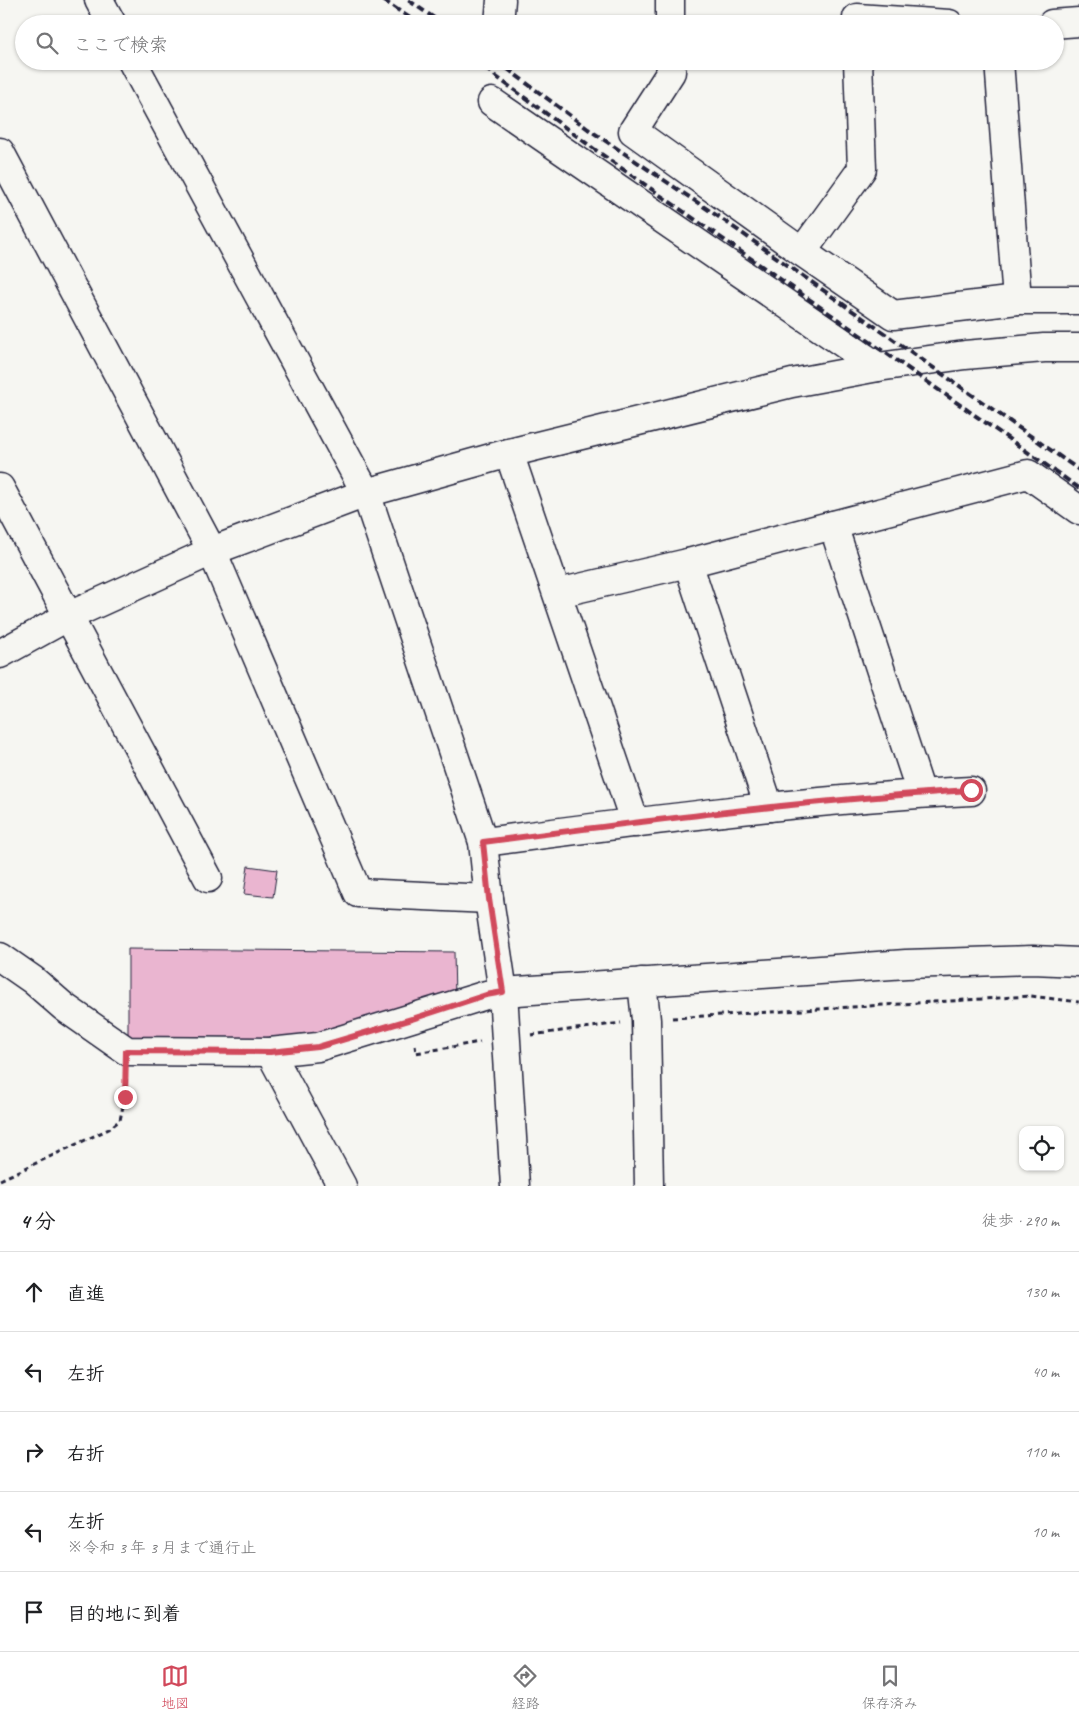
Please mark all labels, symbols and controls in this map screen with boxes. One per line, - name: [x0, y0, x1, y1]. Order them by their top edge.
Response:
- search box: [15, 15, 1064, 70]
- icon: search: [33, 29, 61, 57]
- text: ここで検索: [73, 33, 168, 57]
- route start: [960, 779, 983, 802]
- route end: [114, 1086, 137, 1109]
- map controls: [1019, 1126, 1064, 1171]
- button: locate: [1019, 1126, 1064, 1171]
- text: 4 分: [20, 1208, 56, 1234]
- text: 徒歩 · 290 m: [982, 1211, 1059, 1231]
- icon: ahead: [20, 1278, 48, 1306]
- text: 直進: [67, 1282, 105, 1306]
- text: 130 m: [1025, 1282, 1059, 1302]
- icon: left: [20, 1358, 48, 1386]
- text: 左折: [67, 1362, 105, 1386]
- text: 40 m: [1032, 1362, 1059, 1382]
- icon: right: [20, 1438, 48, 1466]
- text: 右折: [67, 1442, 105, 1466]
- text: 110 m: [1025, 1442, 1059, 1462]
- text: 左折: [67, 1510, 105, 1534]
- icon: left: [20, 1518, 48, 1546]
- text: 10 m: [1032, 1522, 1059, 1542]
- text: ※令和 3 年 3 月まで通行止: [67, 1538, 257, 1558]
- icon: arrive: [20, 1598, 48, 1626]
- text: 目的地に到着: [67, 1602, 181, 1626]
- tab: 地図: [161, 1662, 189, 1712]
- tab: 経路: [511, 1662, 539, 1712]
- tab: 保存済み: [862, 1662, 918, 1712]

